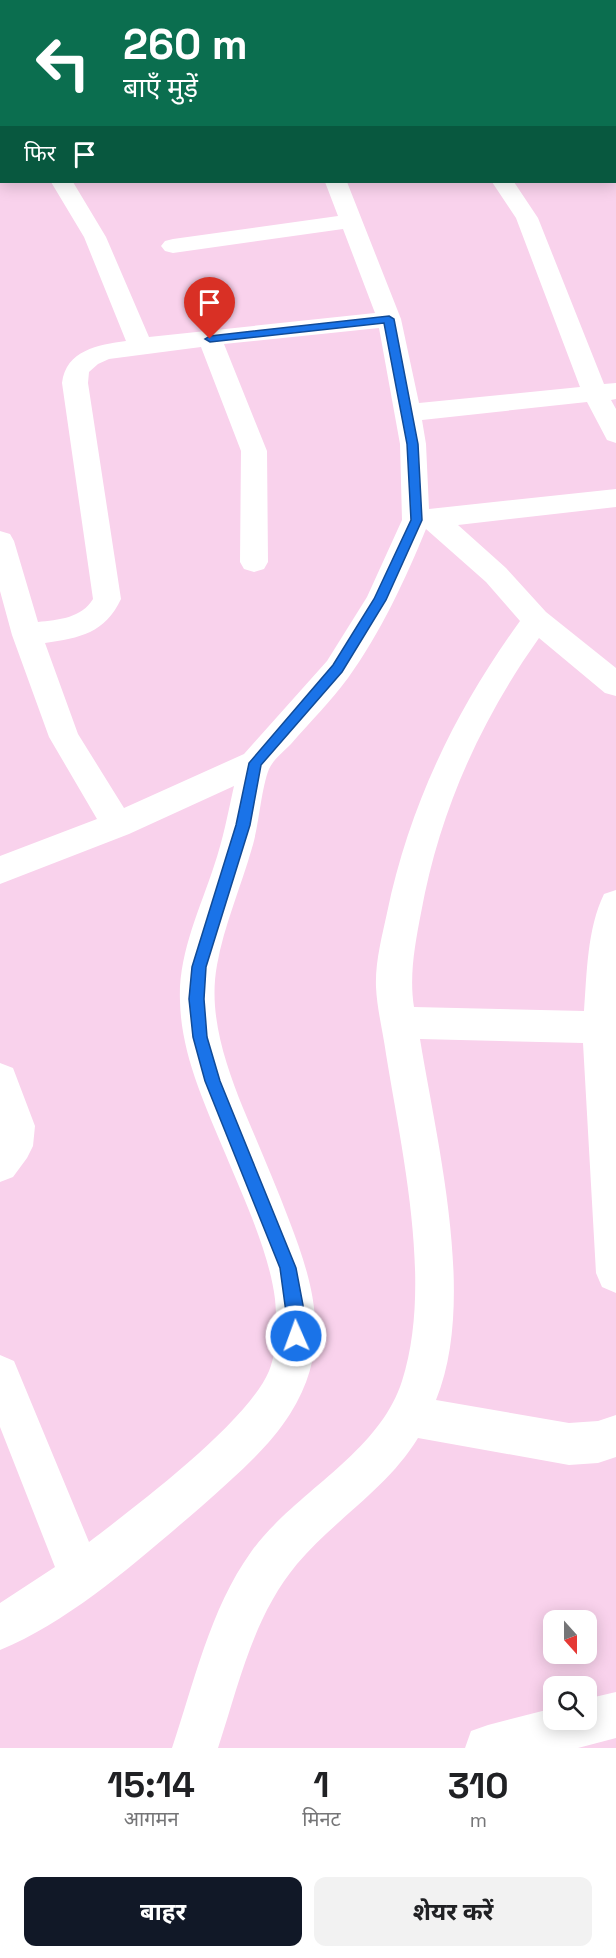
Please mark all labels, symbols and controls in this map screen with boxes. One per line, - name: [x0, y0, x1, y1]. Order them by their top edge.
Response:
- text: 260 m: [123, 18, 248, 71]
- icon: left: [24, 24, 102, 102]
- text: बाएँ मुड़ें: [123, 70, 198, 105]
- icon: arrive: [68, 138, 101, 171]
- text: फिर: [24, 139, 56, 167]
- pin: [184, 277, 235, 339]
- icon: arrive: [193, 286, 226, 319]
- position arrow: [264, 1304, 328, 1368]
- north arrow: [543, 1610, 597, 1664]
- map controls: [543, 1610, 597, 1730]
- button: search: [543, 1676, 597, 1730]
- text: 15:14: [107, 1762, 195, 1808]
- text: 1: [313, 1762, 330, 1808]
- text: 310: [448, 1763, 509, 1809]
- text: आगमन: [124, 1806, 179, 1832]
- text: मिनट: [302, 1806, 341, 1832]
- text: m: [470, 1807, 487, 1833]
- button: बाहर: [24, 1877, 302, 1946]
- button: शेयर करें: [314, 1877, 592, 1946]

